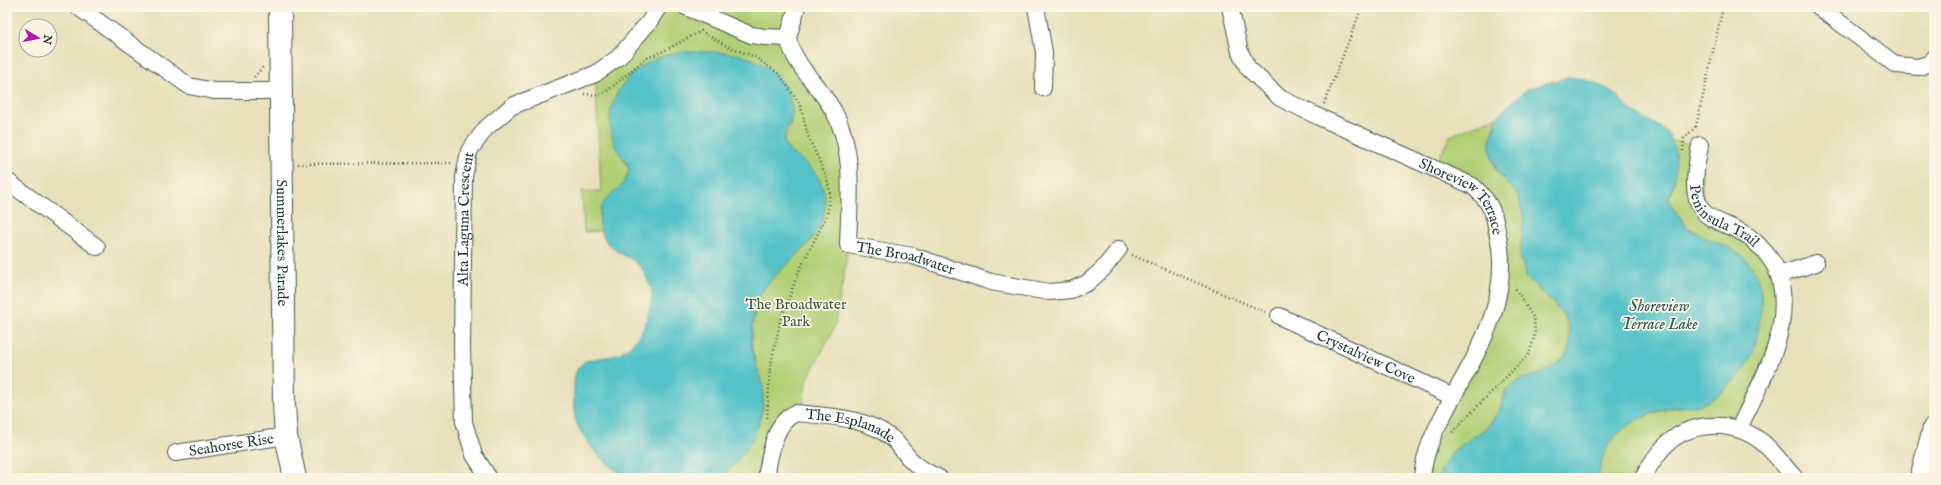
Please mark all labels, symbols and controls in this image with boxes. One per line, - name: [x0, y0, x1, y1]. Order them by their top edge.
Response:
- north arrow: [18, 18, 58, 58]
- text: N: [39, 33, 55, 46]
- street label: Alta Laguna Crescent: [453, 150, 478, 287]
- street label: Shoreview Terrace: [1416, 154, 1507, 236]
- street label: Summerlakes Parade: [272, 179, 293, 307]
- street label: Peninsula Trail: [1685, 184, 1764, 251]
- street label: The Broadwater: [855, 237, 958, 279]
- park label: The Broadwater Park: [746, 295, 847, 331]
- water label: Shoreview Terrace Lake: [1620, 297, 1698, 335]
- street label: Crystalview Cove: [1313, 325, 1419, 388]
- street label: The Esplanade: [805, 404, 900, 447]
- street label: Seahorse Rise: [188, 429, 275, 460]

